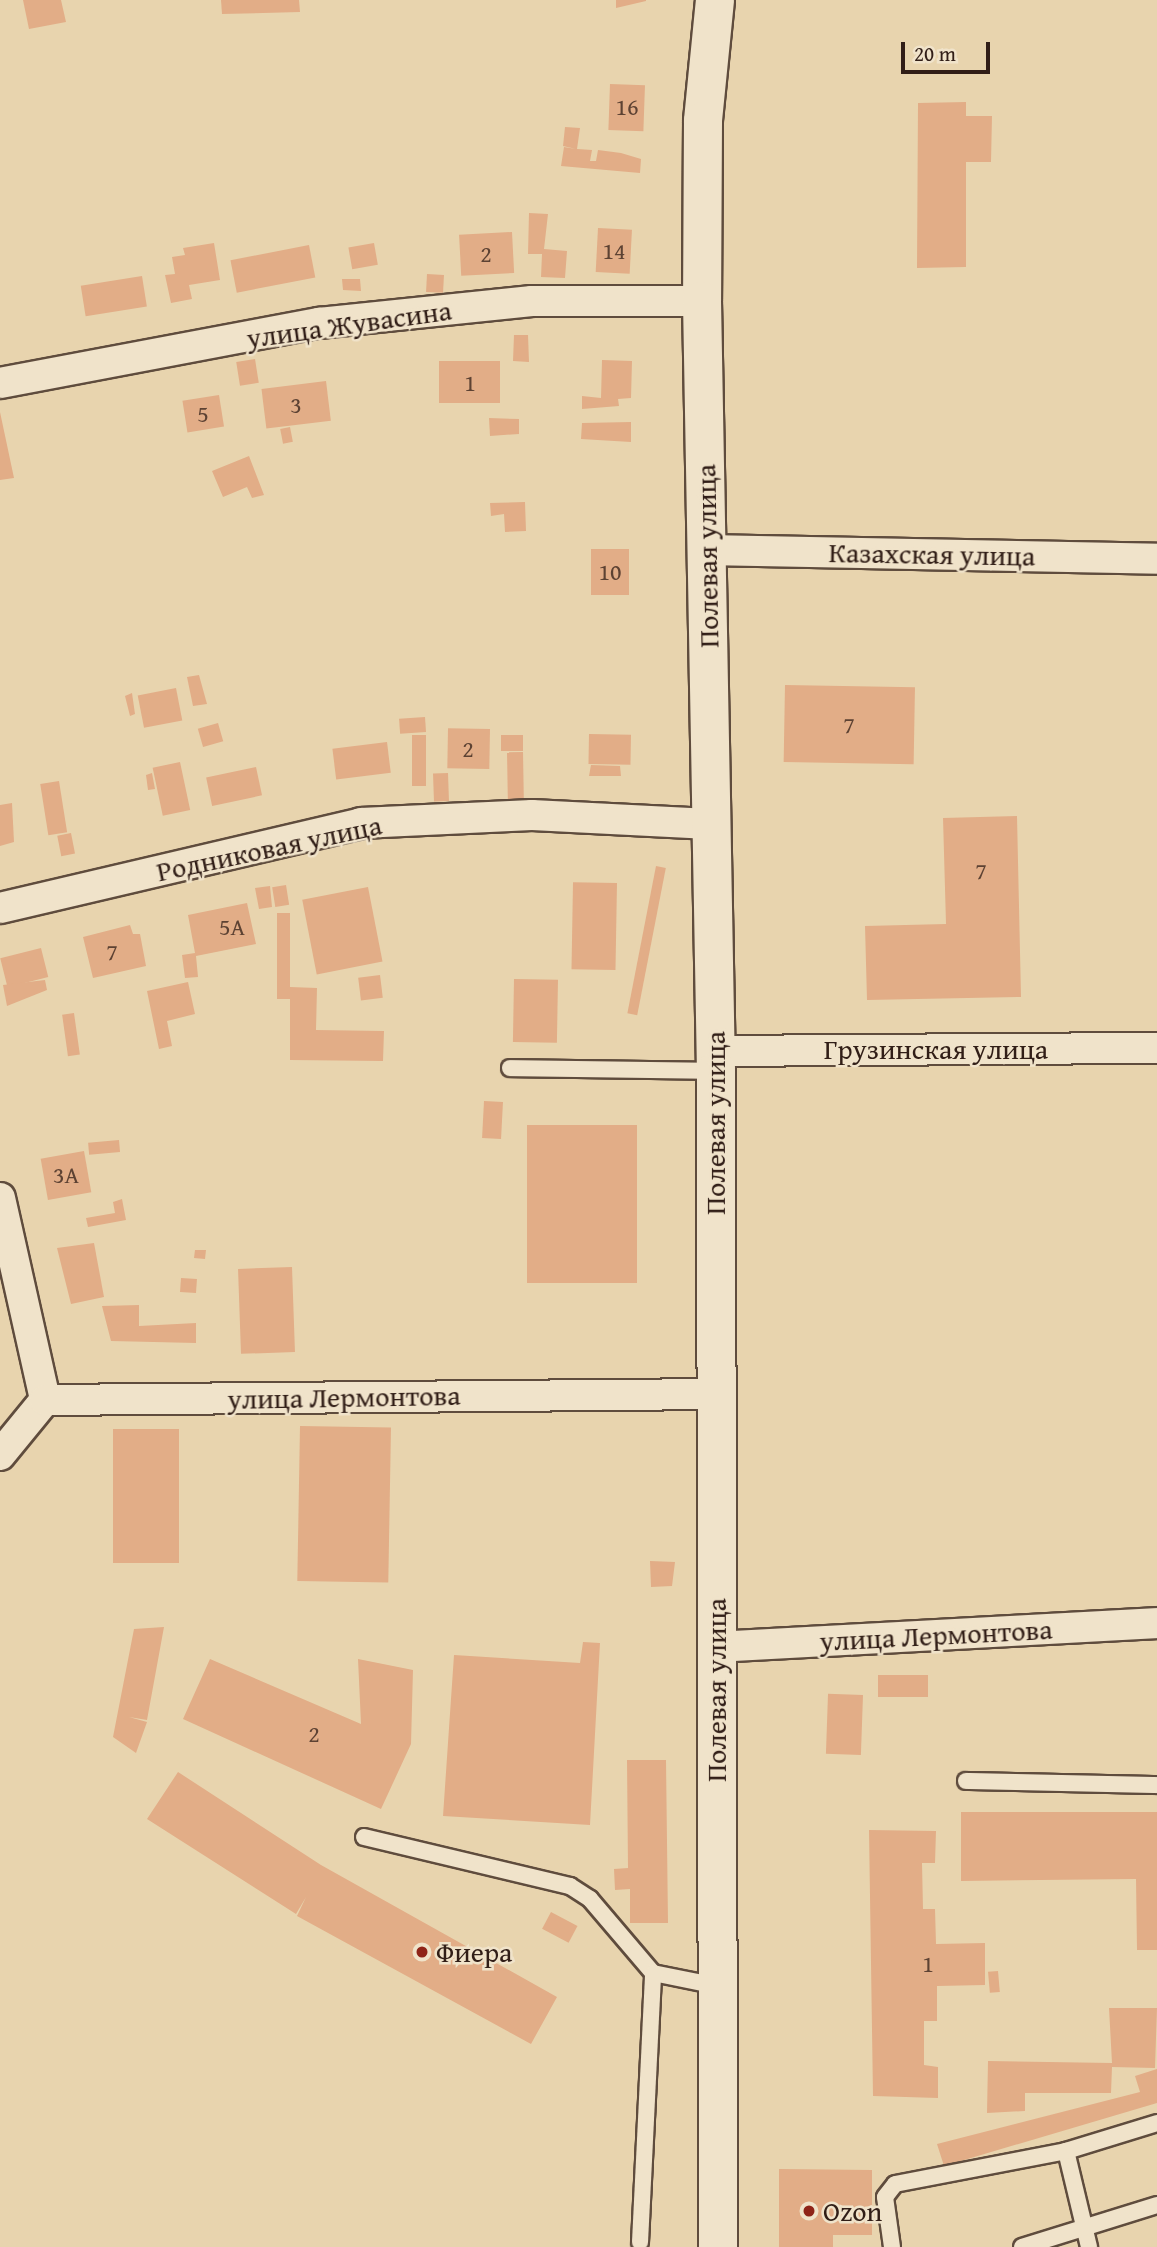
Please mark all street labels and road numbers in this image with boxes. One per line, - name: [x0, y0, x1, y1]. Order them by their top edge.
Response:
- street label: улица Жувасина: [244, 293, 454, 355]
- street label: Полевая улица: [689, 464, 725, 648]
- street label: Казахская улица: [828, 535, 1036, 573]
- street label: Родниковая улица: [153, 808, 385, 888]
- street label: Полевая улица: [698, 1031, 732, 1215]
- street label: Грузинская улица: [824, 1032, 1048, 1066]
- street label: улица Лермонтова: [227, 1378, 461, 1416]
- street label: Полевая улица: [699, 1598, 733, 1782]
- street label: улица Лермонтова: [819, 1612, 1053, 1658]

